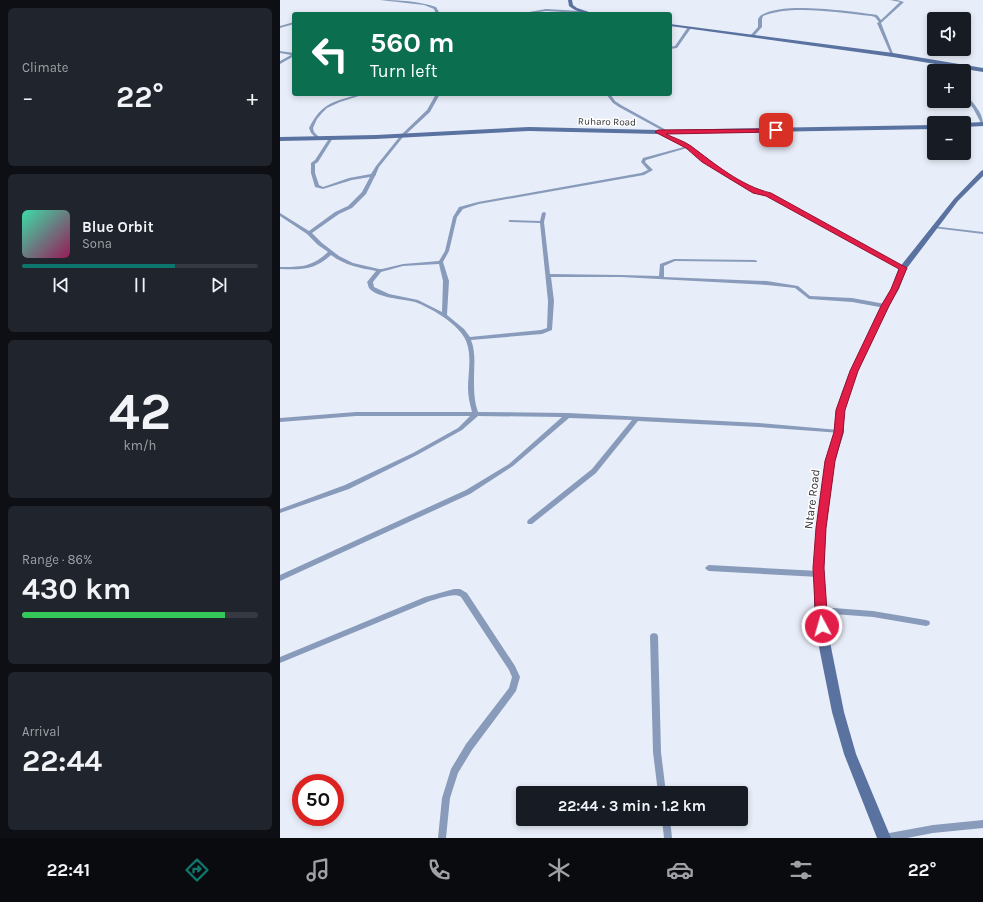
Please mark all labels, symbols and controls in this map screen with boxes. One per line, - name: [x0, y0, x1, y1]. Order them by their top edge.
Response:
- map controls: [927, 12, 971, 160]
- button: sound: [927, 12, 971, 56]
- text: 560 m: [370, 26, 455, 59]
- icon: left: [304, 28, 356, 80]
- text: Climate: [22, 60, 68, 75]
- text: Turn left: [370, 60, 438, 82]
- button: +: [927, 64, 971, 108]
- text: 22°: [116, 79, 164, 115]
- text: −: [22, 85, 34, 111]
- text: +: [246, 85, 258, 111]
- pin: [759, 113, 793, 147]
- street label: Ruharo Road: [578, 115, 636, 129]
- button: −: [927, 116, 971, 160]
- icon: arrive: [765, 119, 787, 141]
- text: Blue Orbit: [82, 218, 154, 236]
- text: Sona: [82, 236, 112, 251]
- icon: previous: [50, 274, 72, 296]
- icon: pause: [129, 274, 151, 296]
- icon: next: [208, 274, 230, 296]
- text: 42: [109, 381, 171, 442]
- text: km/h: [124, 438, 156, 453]
- street label: Ntare Road: [801, 468, 823, 530]
- text: Range · 86%: [22, 552, 92, 567]
- text: 430 km: [22, 571, 131, 607]
- position arrow: [801, 605, 843, 647]
- text: Arrival: [22, 724, 60, 739]
- text: 22:44: [22, 743, 102, 779]
- speed limit sign: 50: [292, 774, 344, 826]
- text: 22:44 · 3 min · 1.2 km: [558, 797, 706, 815]
- icon: directions: [183, 856, 211, 884]
- icon: music: [304, 856, 332, 884]
- icon: phone: [425, 856, 453, 884]
- icon: climate: [545, 856, 573, 884]
- icon: car: [666, 856, 694, 884]
- icon: filters: [787, 856, 815, 884]
- text: 22:41: [46, 859, 90, 881]
- text: 22°: [908, 859, 937, 881]

